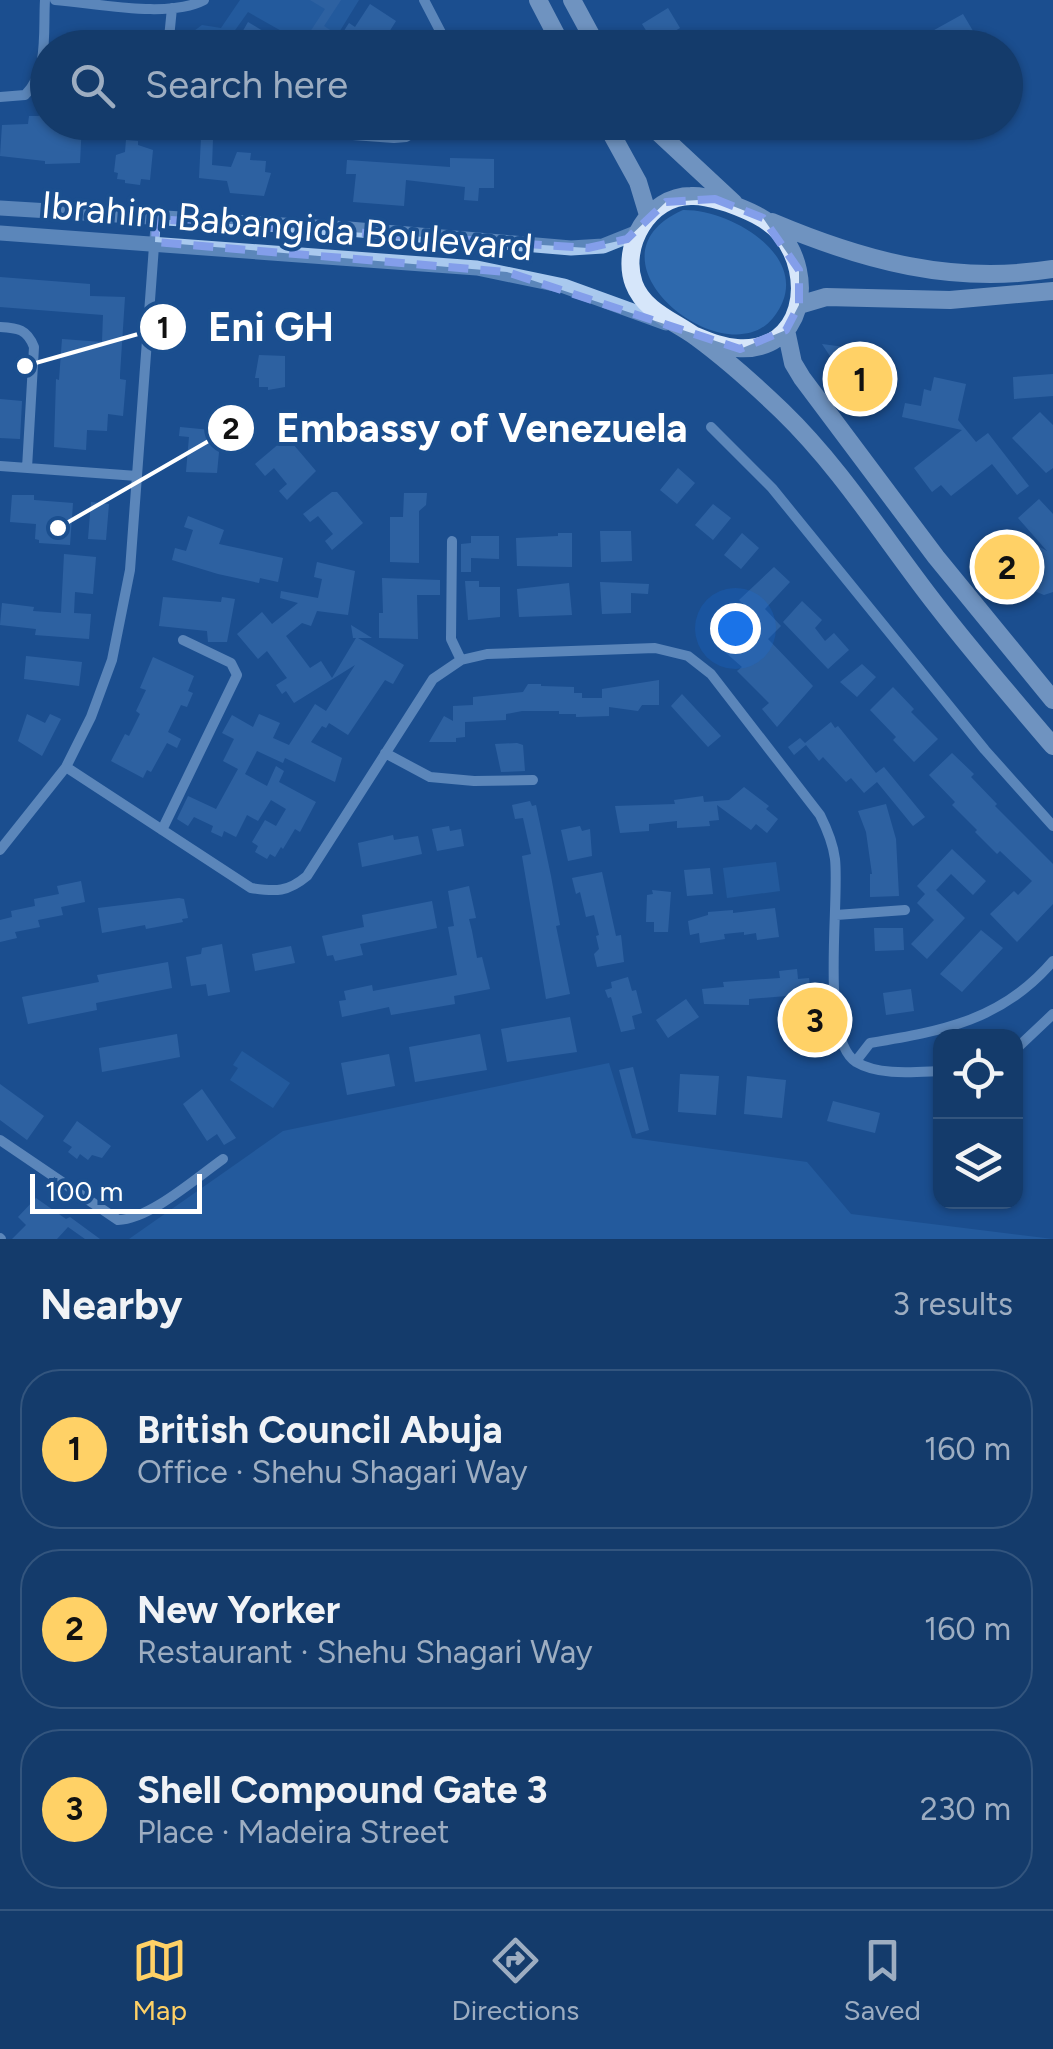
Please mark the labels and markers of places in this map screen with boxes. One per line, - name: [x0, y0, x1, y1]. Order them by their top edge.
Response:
- callout: Eni GH: [138, 292, 354, 362]
- pin: 1: [828, 342, 892, 416]
- callout: Embassy of Venezuela: [206, 393, 707, 463]
- pin: 2: [974, 530, 1040, 604]
- pin: 3: [782, 982, 848, 1058]

